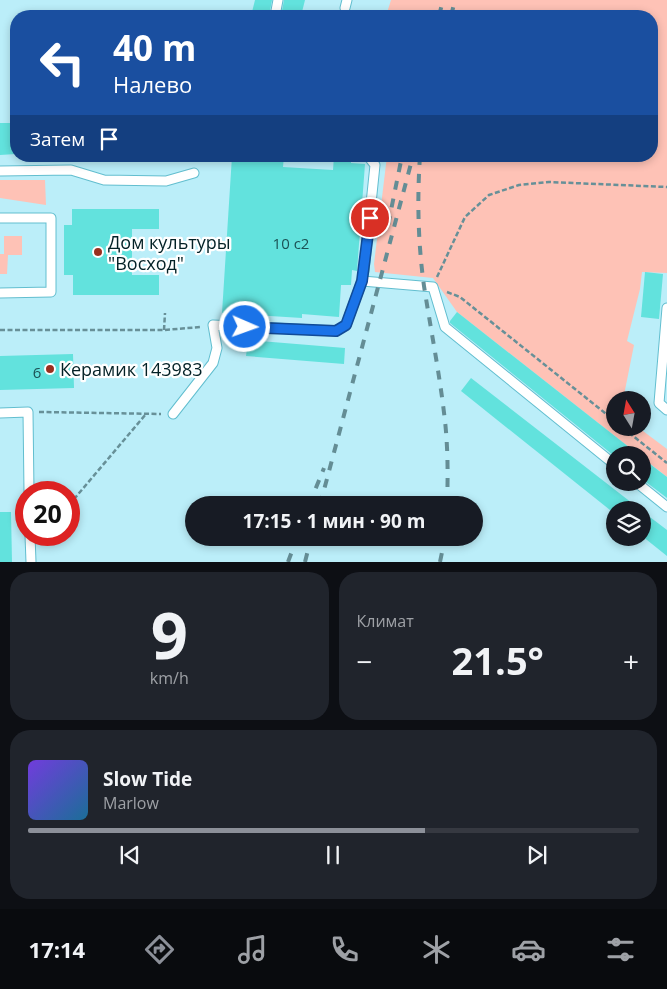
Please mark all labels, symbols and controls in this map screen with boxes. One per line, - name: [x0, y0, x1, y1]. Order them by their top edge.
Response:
- text: 40 m: [113, 24, 196, 71]
- icon: left: [30, 30, 95, 95]
- text: Налево: [113, 69, 192, 99]
- icon: arrive: [95, 125, 123, 153]
- text: Затем: [30, 126, 85, 152]
- pin: [349, 197, 391, 239]
- icon: arrive: [356, 204, 384, 232]
- place label: Дом культуры "Восход": [108, 230, 231, 275]
- house number: 10 с2: [273, 233, 309, 253]
- marker: Дом культуры "Восход": [92, 246, 104, 258]
- position arrow: [218, 300, 270, 352]
- place label: Керамик 143983: [60, 357, 202, 381]
- house number: 6: [33, 362, 41, 382]
- marker: Керамик 143983: [44, 363, 56, 375]
- north arrow: [606, 391, 651, 436]
- map controls: [606, 391, 651, 546]
- button: search: [606, 446, 651, 491]
- speed limit sign: 20: [15, 481, 80, 546]
- button: layers: [606, 501, 651, 546]
- text: 17:15 · 1 мин · 90 m: [243, 508, 425, 534]
- text: 9: [151, 590, 188, 678]
- text: Климат: [357, 610, 414, 632]
- text: 21.5°: [452, 634, 544, 686]
- text: −: [357, 642, 373, 680]
- text: +: [623, 642, 639, 680]
- text: km/h: [150, 667, 189, 689]
- text: Slow Tide: [103, 766, 192, 792]
- text: Marlow: [103, 792, 159, 814]
- icon: previous: [116, 841, 144, 869]
- icon: pause: [319, 841, 347, 869]
- icon: next: [523, 841, 551, 869]
- icon: directions: [142, 932, 177, 967]
- icon: music: [235, 932, 270, 967]
- icon: phone: [327, 932, 362, 967]
- icon: climate: [419, 932, 454, 967]
- icon: car: [511, 932, 546, 967]
- icon: filters: [603, 932, 638, 967]
- text: 17:14: [29, 934, 85, 964]

